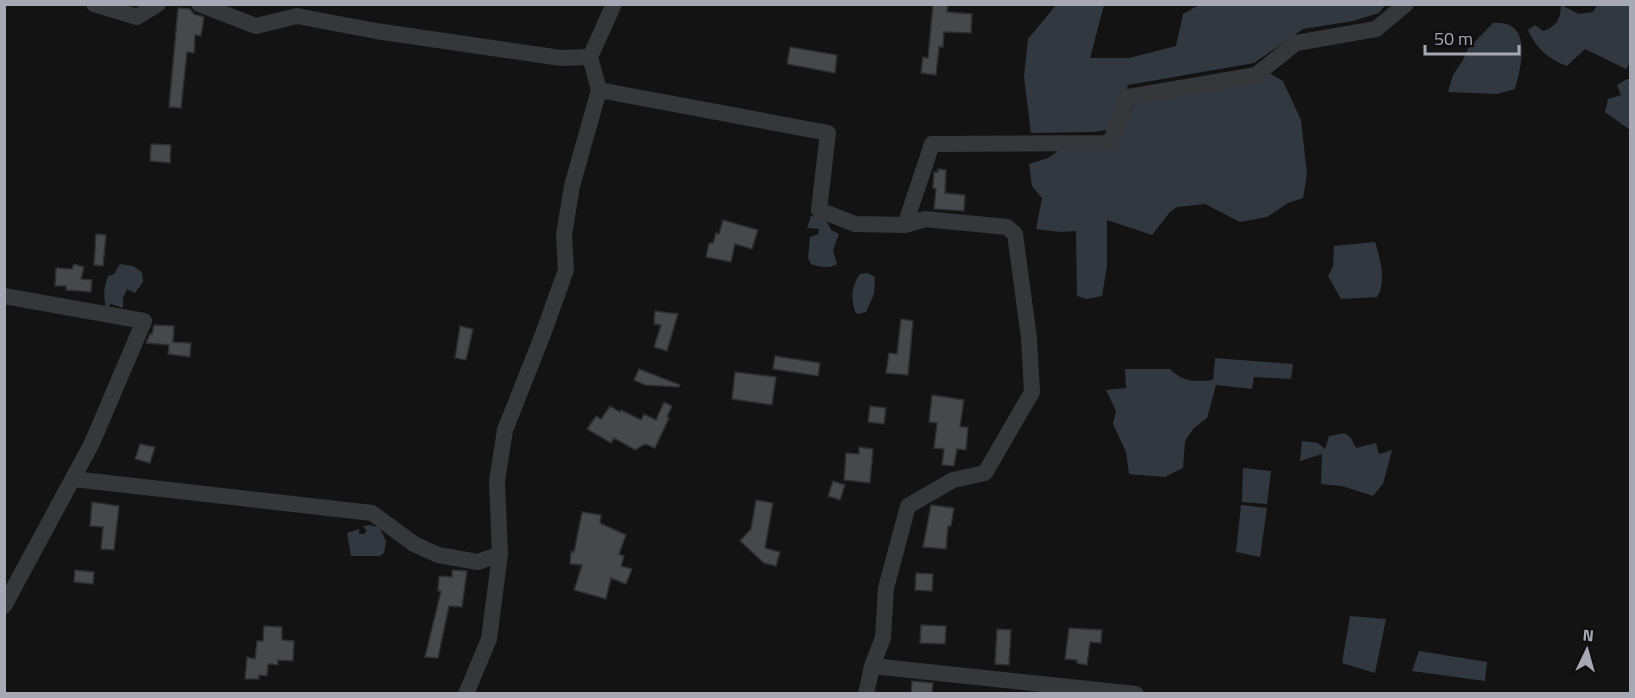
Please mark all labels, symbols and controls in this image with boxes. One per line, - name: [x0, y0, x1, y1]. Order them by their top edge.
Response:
- scale bar: [1425, 18, 1520, 56]
- text: 50 m: [1434, 25, 1473, 52]
- north arrow: [1557, 620, 1617, 680]
- text: N: [1582, 623, 1595, 647]

